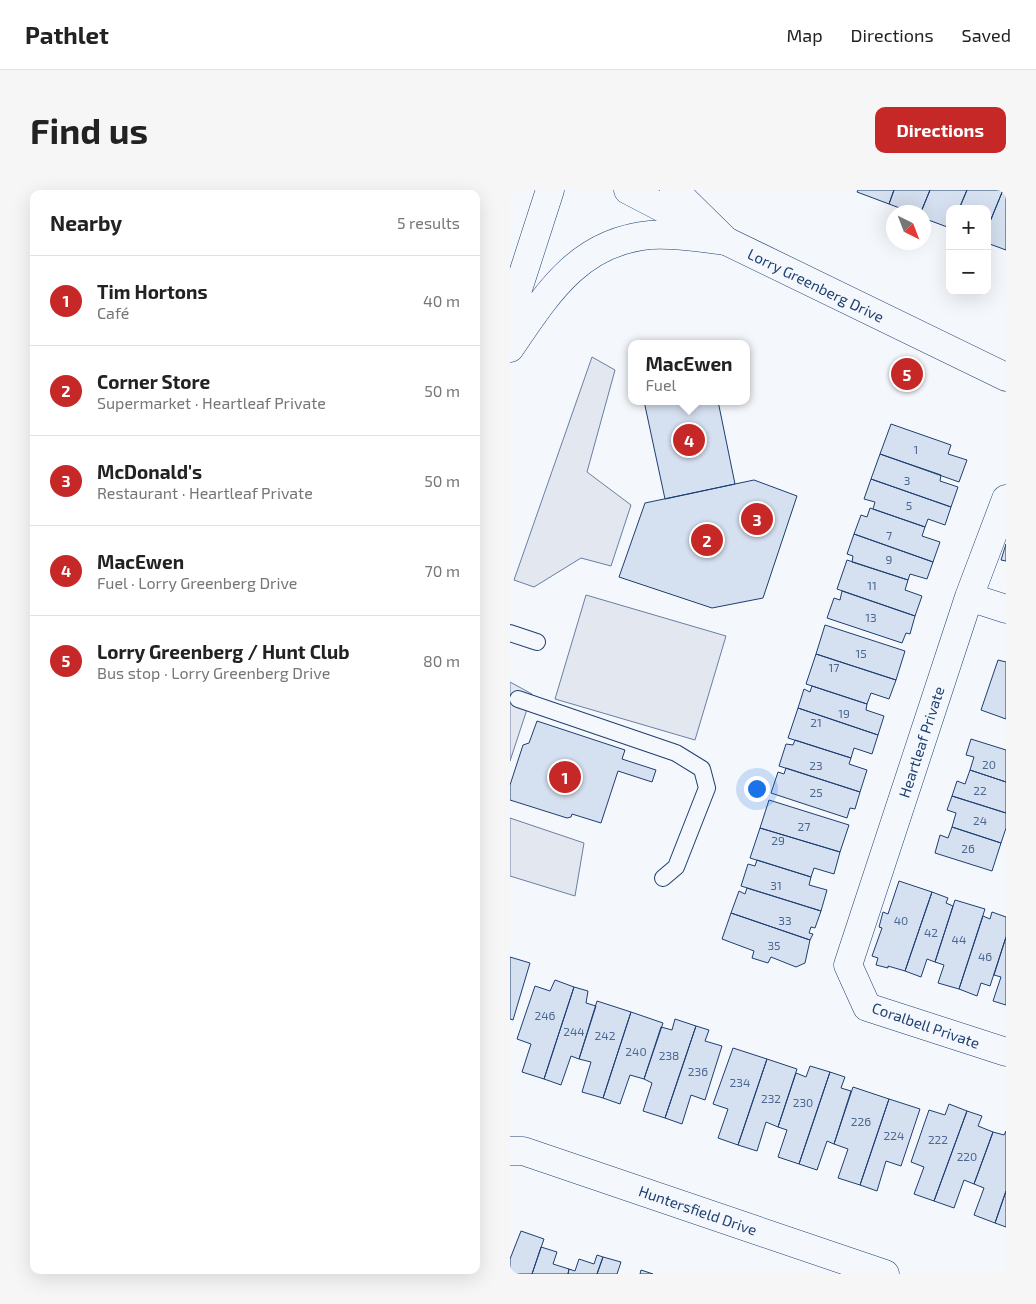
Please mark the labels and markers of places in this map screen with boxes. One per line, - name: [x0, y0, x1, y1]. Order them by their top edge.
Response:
- pin: 5: [891, 355, 923, 393]
- pin: 4: [673, 421, 705, 459]
- pin: 3: [741, 500, 773, 538]
- pin: 2: [691, 521, 723, 559]
- pin: 1: [549, 758, 581, 796]

